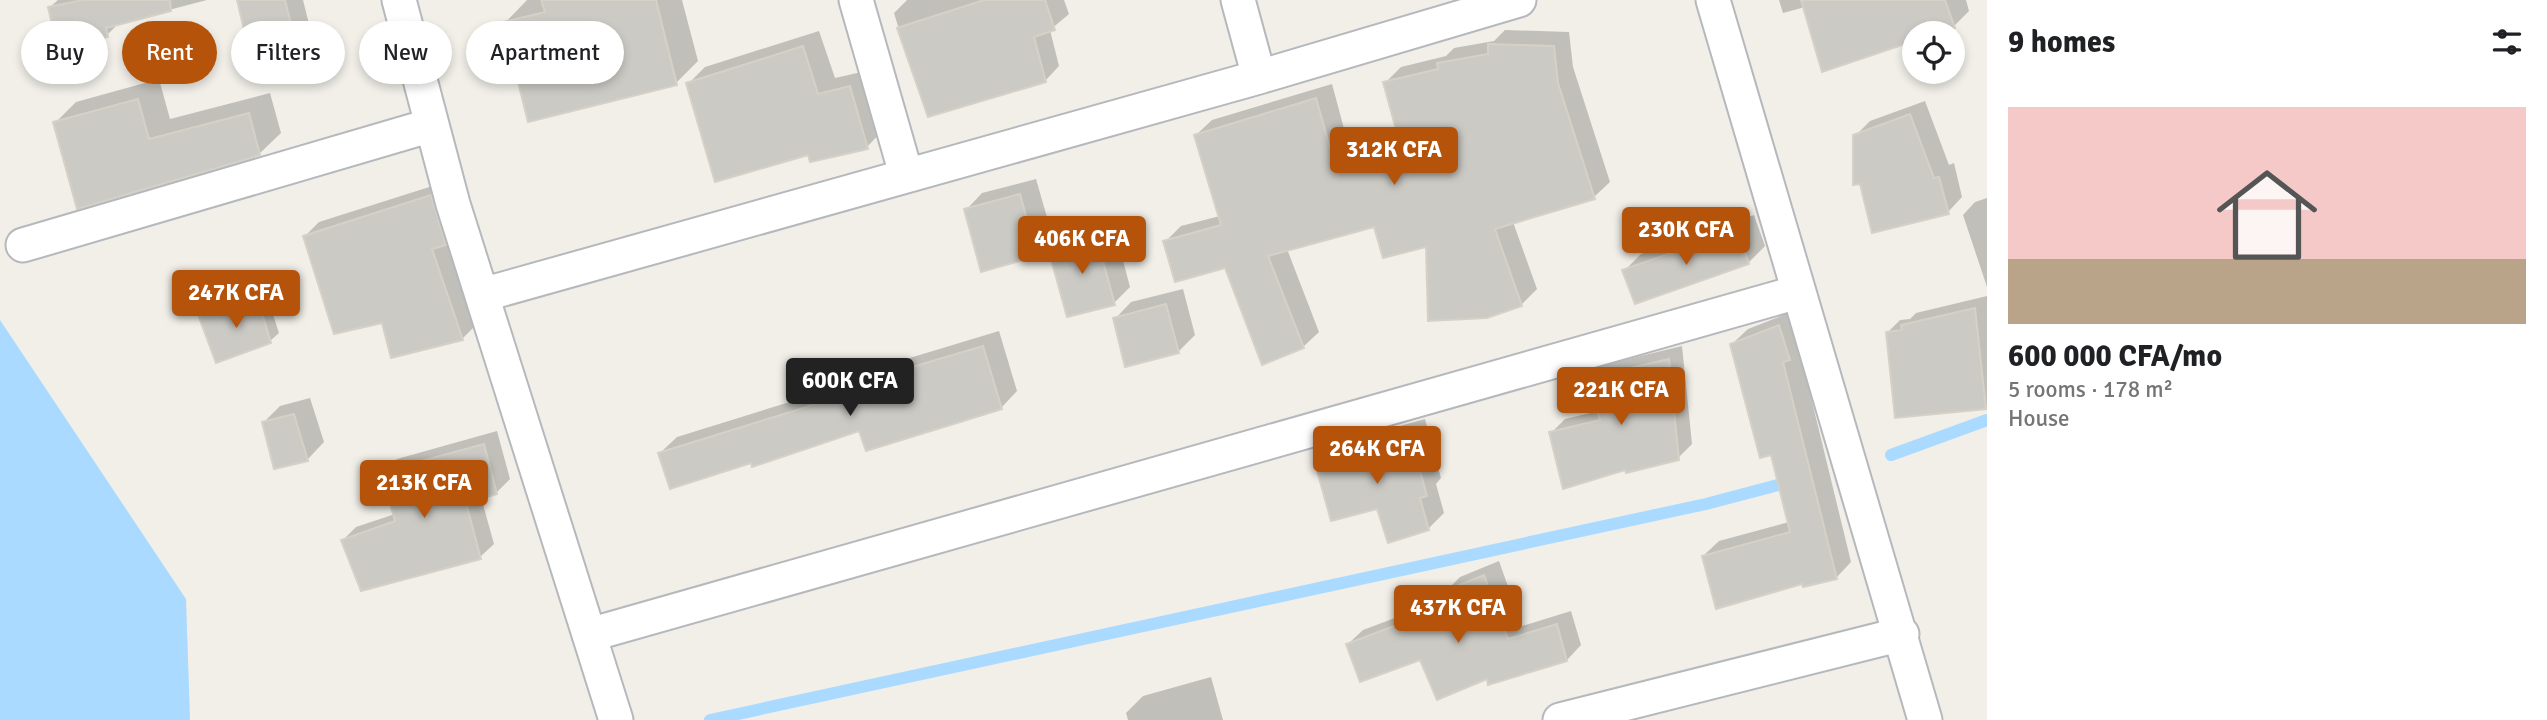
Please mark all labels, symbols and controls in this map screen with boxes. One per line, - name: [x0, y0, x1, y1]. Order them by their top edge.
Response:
- chip: Buy: [21, 21, 108, 84]
- chip: Rent: [122, 21, 217, 84]
- chip: Filters: [231, 21, 345, 84]
- chip: New: [359, 21, 452, 84]
- chip: Apartment: [466, 21, 624, 84]
- map controls: [1902, 21, 1965, 84]
- button: locate: [1902, 21, 1965, 84]
- icon: filters: [2488, 23, 2526, 61]
- text: 9 homes: [2008, 24, 2115, 61]
- pin: 312K CFA: [1322, 128, 1466, 187]
- text: 312K CFA: [1346, 135, 1442, 164]
- icon: home: [2204, 152, 2330, 278]
- pin: 230K CFA: [1614, 208, 1758, 267]
- text: 230K CFA: [1638, 215, 1734, 244]
- pin: 406K CFA: [1010, 216, 1154, 276]
- text: 406K CFA: [1034, 224, 1130, 253]
- pin: 247K CFA: [164, 270, 308, 330]
- text: 247K CFA: [188, 278, 284, 307]
- text: 600 000 CFA/mo: [2008, 338, 2222, 375]
- pin: 600K CFA: [778, 358, 922, 418]
- text: 600K CFA: [802, 366, 898, 395]
- pin: 221K CFA: [1549, 368, 1693, 427]
- text: 221K CFA: [1573, 375, 1669, 404]
- text: 5 rooms · 178 m²: [2008, 375, 2173, 404]
- text: House: [2008, 404, 2070, 433]
- pin: 264K CFA: [1305, 426, 1449, 486]
- text: 264K CFA: [1329, 434, 1425, 463]
- pin: 213K CFA: [352, 461, 496, 520]
- text: 213K CFA: [376, 468, 472, 497]
- pin: 437K CFA: [1386, 586, 1530, 645]
- text: 437K CFA: [1410, 593, 1506, 622]

